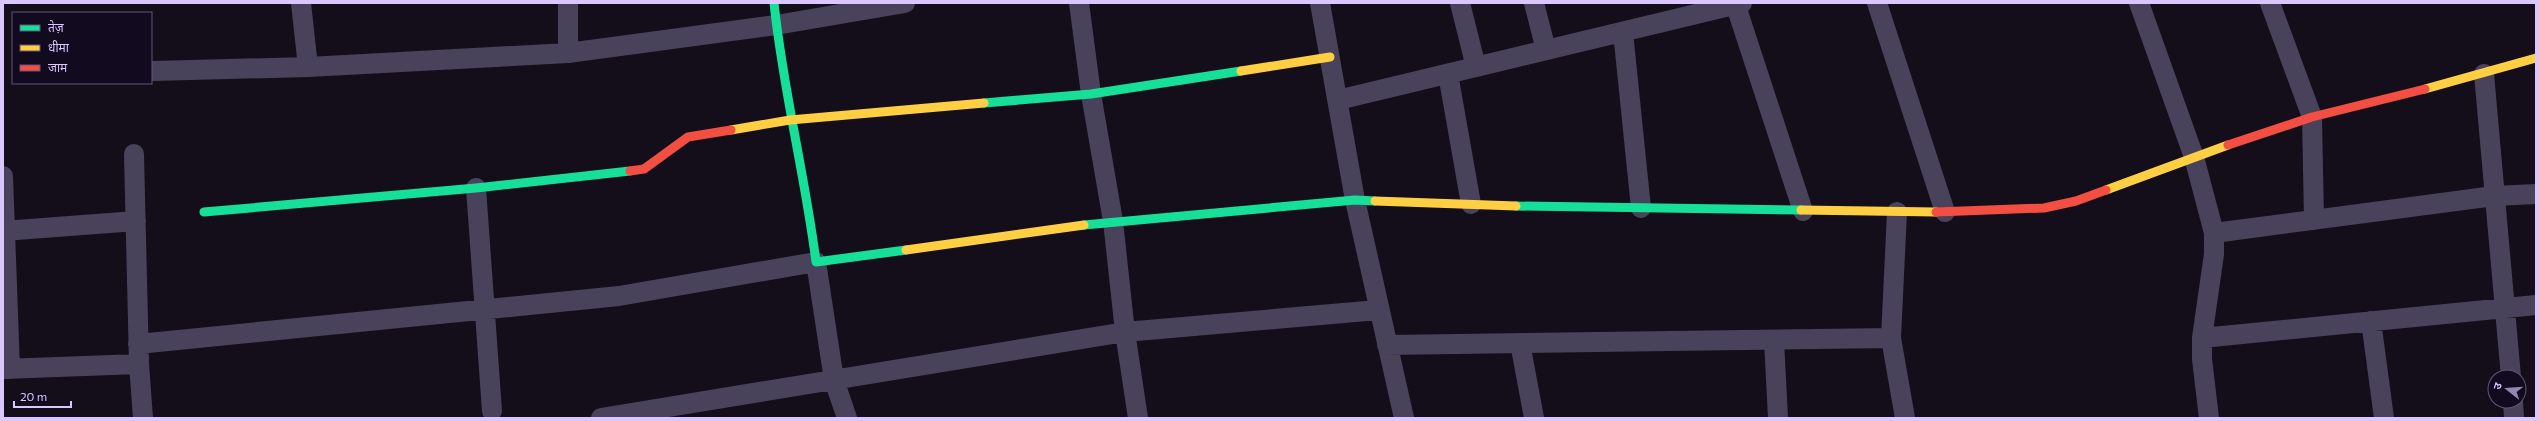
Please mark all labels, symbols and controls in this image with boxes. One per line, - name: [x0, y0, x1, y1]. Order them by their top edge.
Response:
- legend: [12, 12, 152, 84]
- text: तेज़: [48, 20, 65, 34]
- text: धीमा: [48, 40, 70, 54]
- text: जाम: [48, 60, 68, 74]
- north arrow: [2487, 369, 2527, 409]
- text: उ: [2490, 380, 2504, 391]
- scale bar: [14, 383, 71, 409]
- text: 20 m: [20, 389, 47, 403]

